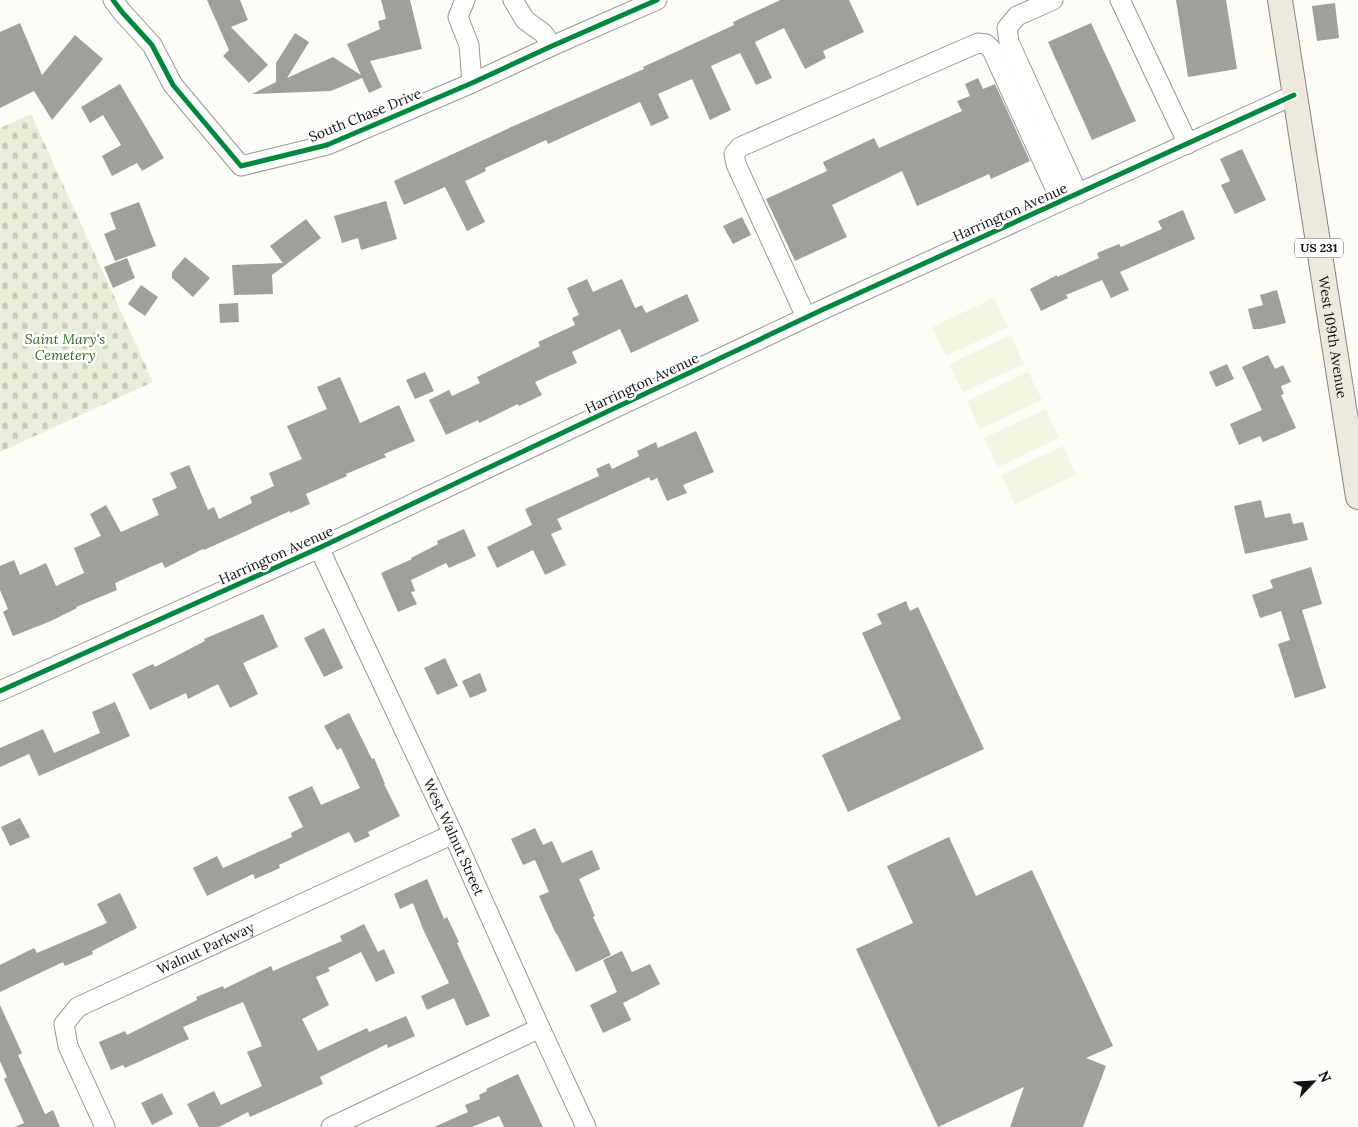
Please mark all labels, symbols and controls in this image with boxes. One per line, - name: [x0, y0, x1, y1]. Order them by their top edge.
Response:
- street label: South Chase Drive: [306, 84, 424, 146]
- street label: Harrington Avenue: [950, 178, 1071, 245]
- road number: US 231: [1295, 238, 1343, 258]
- street label: West 109th Avenue: [1314, 274, 1351, 400]
- park label: Saint Mary's Cemetery: [25, 330, 105, 364]
- street label: Harrington Avenue: [582, 349, 702, 417]
- street label: Harrington Avenue: [216, 521, 337, 588]
- street label: West Walnut Street: [419, 776, 489, 899]
- street label: Walnut Parkway: [154, 918, 258, 978]
- north arrow: [1288, 1057, 1338, 1107]
- text: N: [1314, 1068, 1335, 1085]

